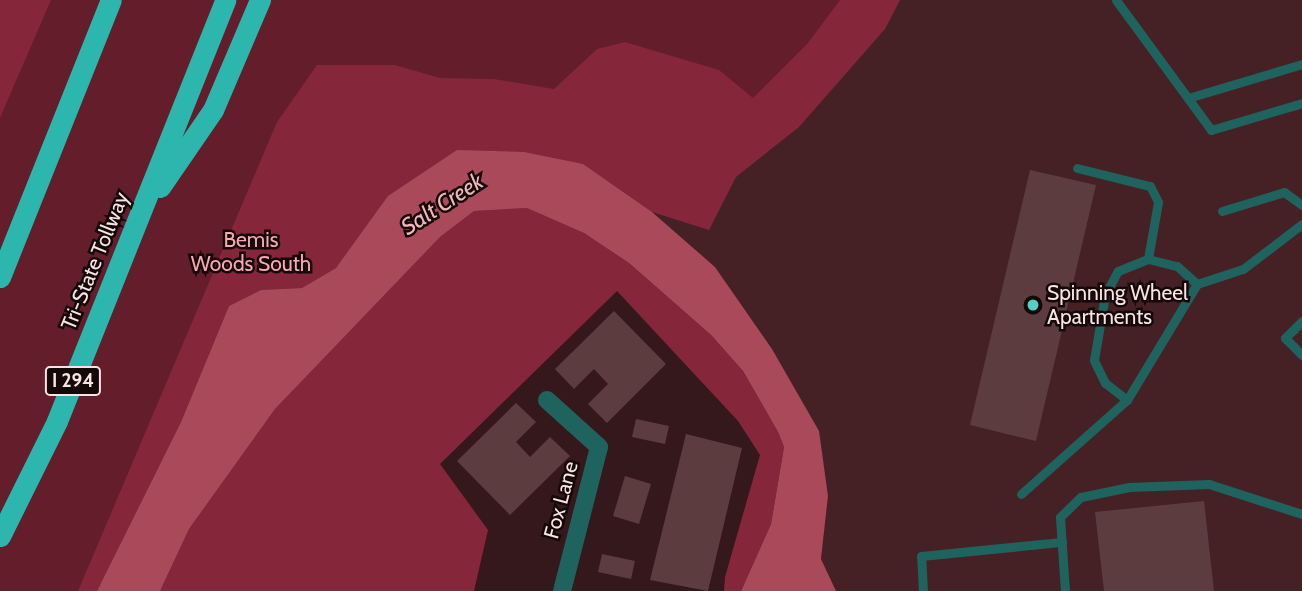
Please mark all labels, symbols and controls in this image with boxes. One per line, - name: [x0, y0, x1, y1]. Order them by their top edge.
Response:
- water label: Salt Creek: [396, 167, 488, 241]
- street label: Tri-State Tollway: [56, 188, 134, 334]
- park label: Bemis Woods South: [191, 227, 311, 277]
- place label: Spinning Wheel Apartments: [1047, 280, 1188, 330]
- marker: Spinning Wheel Apartments: [1025, 297, 1041, 313]
- road number: I 294: [43, 366, 103, 396]
- street label: Fox Lane: [539, 459, 583, 541]

